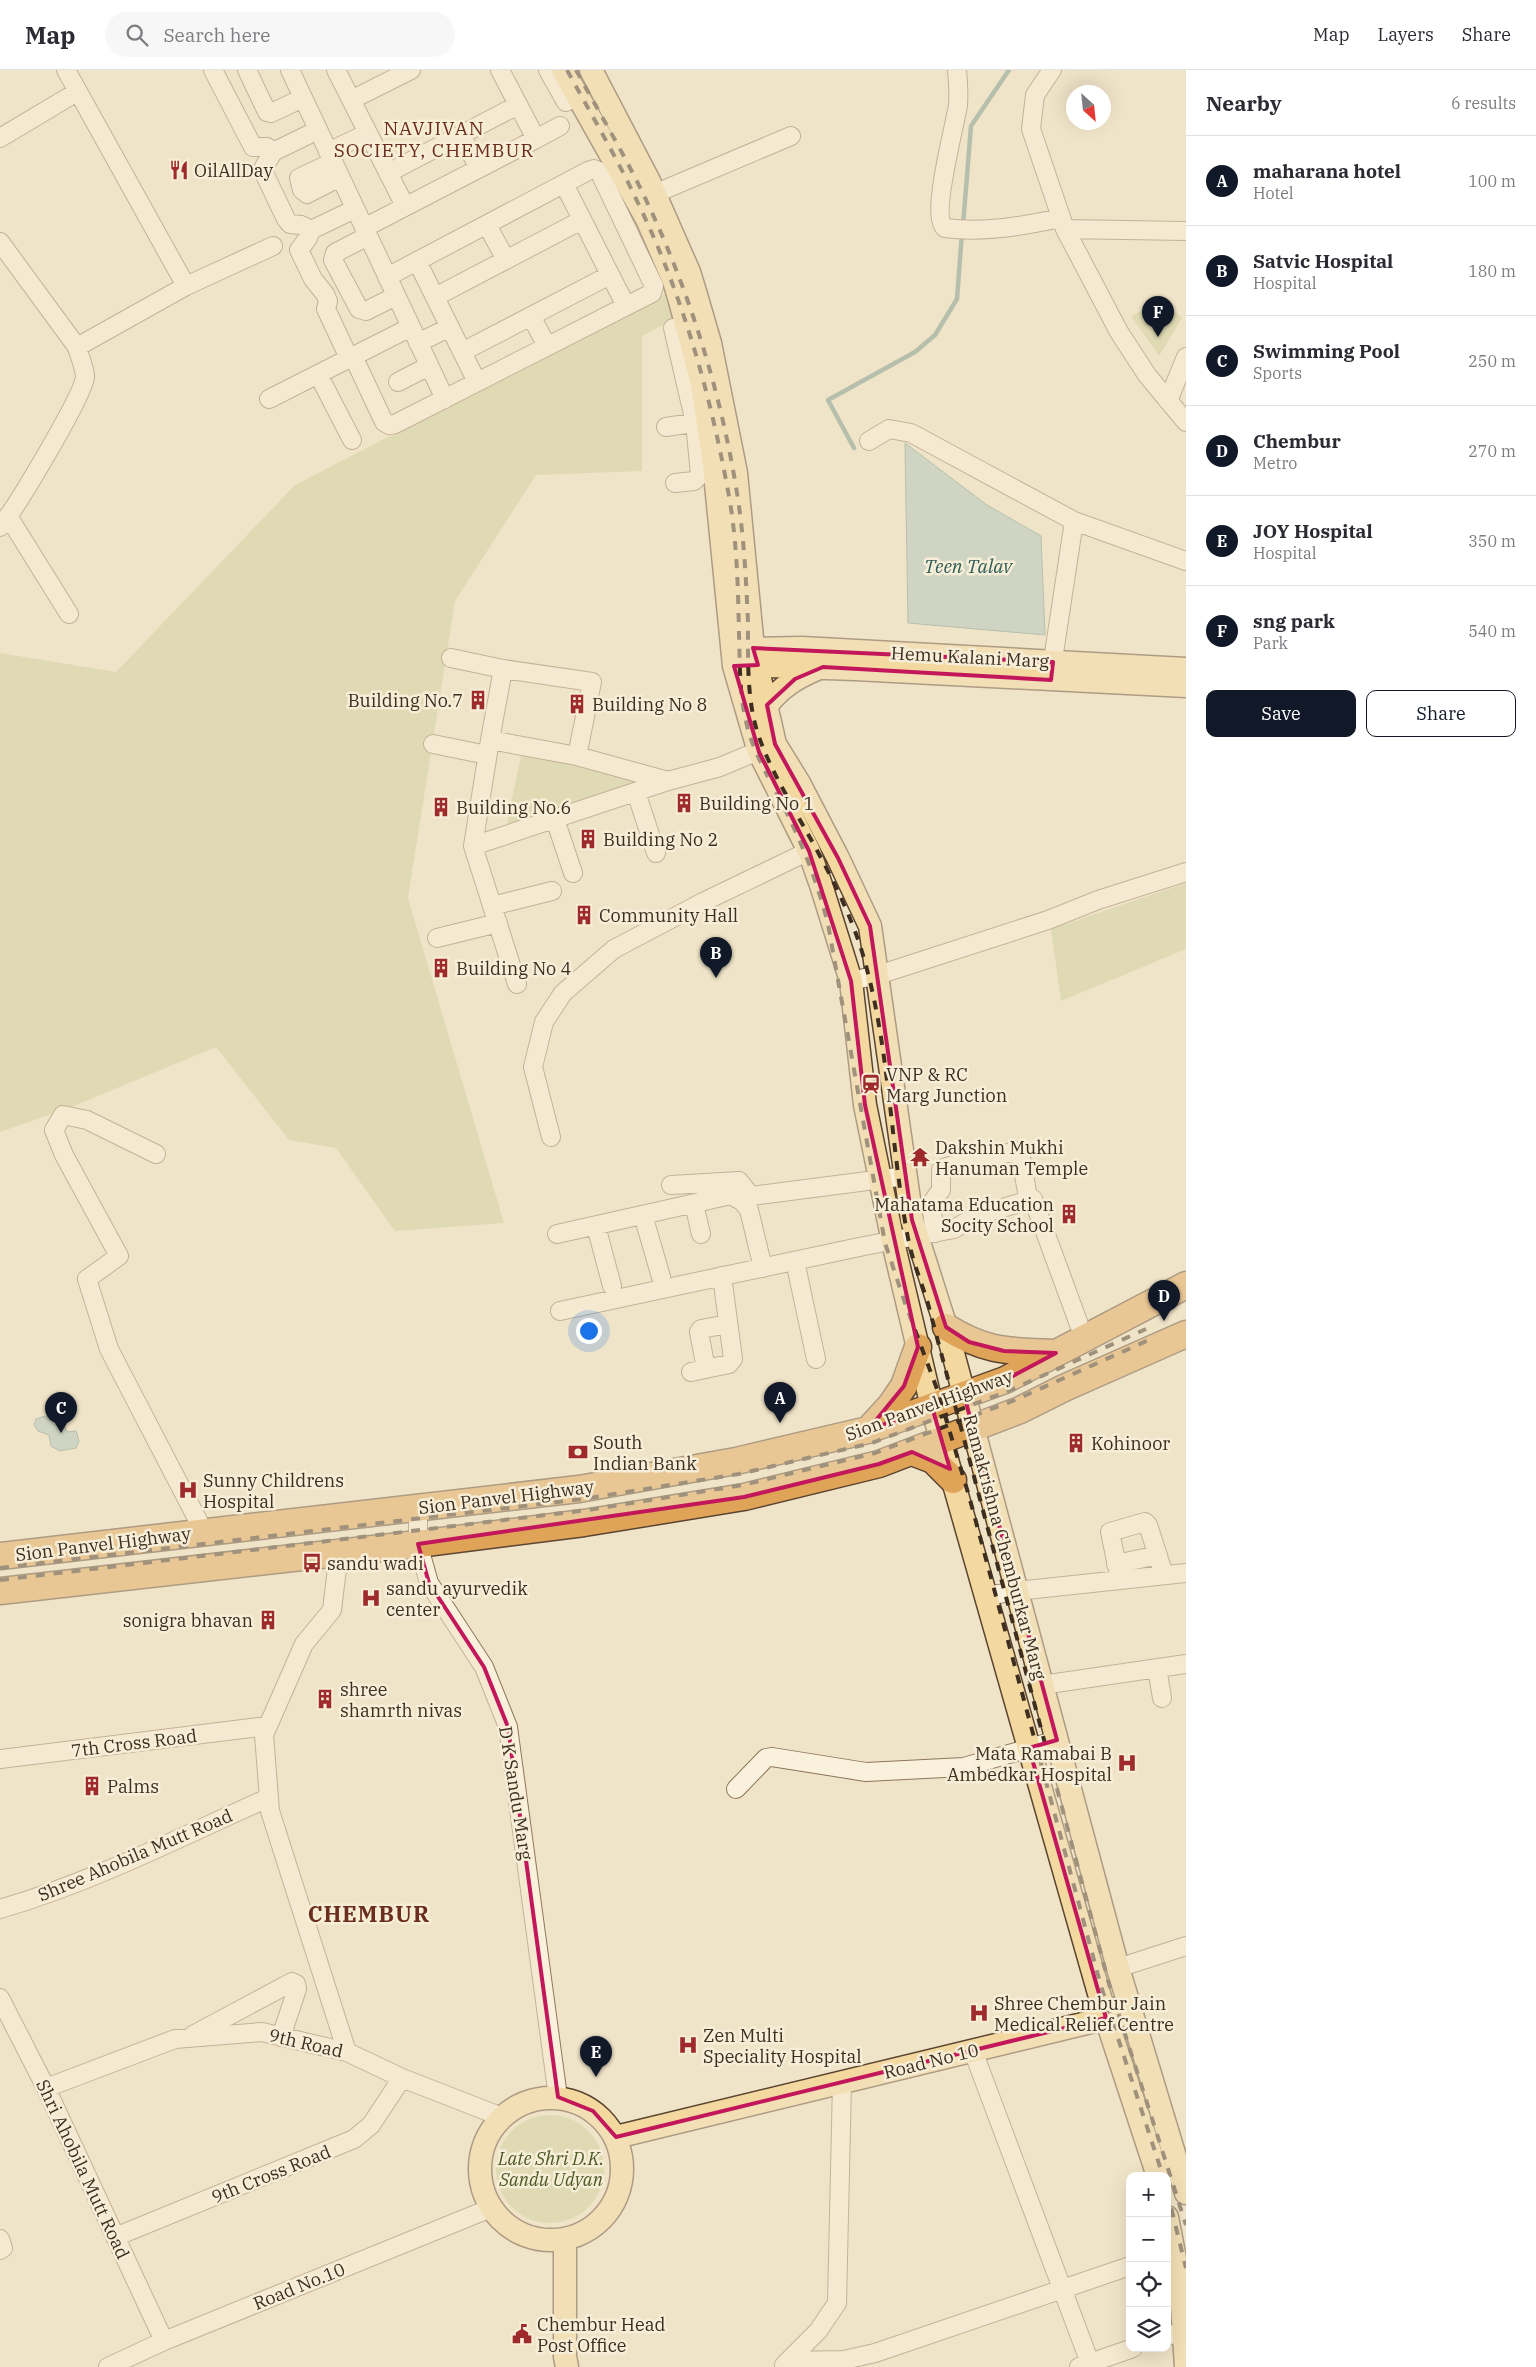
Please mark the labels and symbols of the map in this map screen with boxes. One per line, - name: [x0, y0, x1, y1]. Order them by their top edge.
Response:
- north arrow: [1066, 85, 1111, 130]
- district label: NAVJIVAN SOCIETY, CHEMBUR: [334, 116, 534, 162]
- restaurant icon: OilAllDay: [168, 159, 190, 181]
- place label: OilAllDay: [194, 159, 273, 182]
- pin: F: [1142, 296, 1174, 337]
- water label: Teen Talav: [924, 554, 1013, 578]
- street label: Hemu Kalani Marg: [890, 641, 1050, 673]
- place label: Building No.7: [348, 689, 463, 712]
- building icon: Building No.7: [467, 689, 489, 711]
- building icon: Building No 8: [566, 693, 588, 715]
- place label: Building No 8: [592, 693, 707, 716]
- building icon: Building No 1: [673, 792, 695, 814]
- place label: Building No 1: [699, 792, 814, 815]
- building icon: Building No.6: [430, 796, 452, 818]
- place label: Building No.6: [456, 796, 571, 819]
- building icon: Building No 2: [577, 828, 599, 850]
- place label: Building No 2: [603, 828, 718, 851]
- building icon: Community Hall: [573, 904, 595, 926]
- place label: Community Hall: [599, 904, 738, 927]
- pin: B: [700, 937, 732, 978]
- building icon: Building No 4: [430, 957, 452, 979]
- place label: Building No 4: [456, 957, 571, 980]
- place label: VNP & RC Marg Junction: [886, 1063, 1007, 1107]
- station icon: VNP & RC Marg Junction: [860, 1073, 882, 1095]
- place label: Dakshin Mukhi Hanuman Temple: [935, 1136, 1088, 1180]
- temple icon: Dakshin Mukhi Hanuman Temple: [909, 1146, 931, 1168]
- place label: Mahatama Education Socity School: [874, 1193, 1054, 1237]
- building icon: Mahatama Education Socity School: [1058, 1203, 1080, 1225]
- pin: D: [1148, 1280, 1180, 1321]
- your location: [576, 1318, 602, 1344]
- street label: Sion Panvel Highway: [842, 1364, 1016, 1446]
- pin: A: [764, 1382, 796, 1423]
- pin: C: [45, 1392, 77, 1433]
- street label: Ramakrishna Chemburkar Marg: [958, 1412, 1052, 1682]
- place label: South Indian Bank: [593, 1431, 697, 1475]
- building icon: Kohinoor: [1065, 1432, 1087, 1454]
- place label: Kohinoor: [1091, 1432, 1170, 1455]
- bank icon: South Indian Bank: [567, 1441, 589, 1463]
- place label: Sunny Childrens Hospital: [203, 1469, 344, 1513]
- street label: Sion Panvel Highway: [417, 1475, 595, 1519]
- hospital icon: Sunny Childrens Hospital: [177, 1479, 199, 1501]
- street label: Sion Panvel Highway: [14, 1522, 192, 1566]
- bus stop icon: sandu wadi: [301, 1552, 323, 1574]
- place label: sandu wadi: [327, 1552, 424, 1575]
- place label: sandu ayurvedik center: [386, 1577, 528, 1621]
- hospital icon: sandu ayurvedik center: [360, 1587, 382, 1609]
- place label: sonigra bhavan: [123, 1609, 253, 1632]
- building icon: sonigra bhavan: [257, 1609, 279, 1631]
- place label: shree shamrth nivas: [340, 1678, 462, 1722]
- building icon: shree shamrth nivas: [314, 1688, 336, 1710]
- street label: 7th Cross Road: [70, 1724, 198, 1762]
- street label: D K Sandu Marg: [494, 1724, 538, 1862]
- place label: Mata Ramabai B Ambedkar Hospital: [947, 1742, 1112, 1786]
- hospital icon: Mata Ramabai B Ambedkar Hospital: [1116, 1752, 1138, 1774]
- building icon: Palms: [81, 1775, 103, 1797]
- place label: Palms: [107, 1775, 159, 1798]
- street label: Shree Ahobila Mutt Road: [34, 1804, 236, 1906]
- district label: CHEMBUR: [308, 1899, 430, 1928]
- place label: Shree Chembur Jain Medical Relief Centre: [994, 1992, 1174, 2036]
- hospital icon: Shree Chembur Jain Medical Relief Centre: [968, 2002, 990, 2024]
- street label: 9th Road: [267, 2023, 345, 2063]
- place label: Zen Multi Speciality Hospital: [703, 2024, 862, 2068]
- hospital icon: Zen Multi Speciality Hospital: [677, 2034, 699, 2056]
- pin: E: [580, 2036, 612, 2077]
- street label: Road No 10: [881, 2038, 981, 2084]
- street label: Shri Ahobila Mutt Road: [31, 2076, 135, 2262]
- street label: 9th Cross Road: [208, 2140, 334, 2208]
- park label: Late Shri D.K. Sandu Udyan: [497, 2147, 604, 2191]
- street label: Road No.10: [250, 2257, 348, 2315]
- place label: Chembur Head Post Office: [537, 2313, 666, 2357]
- public building icon: Chembur Head Post Office: [511, 2323, 533, 2345]

